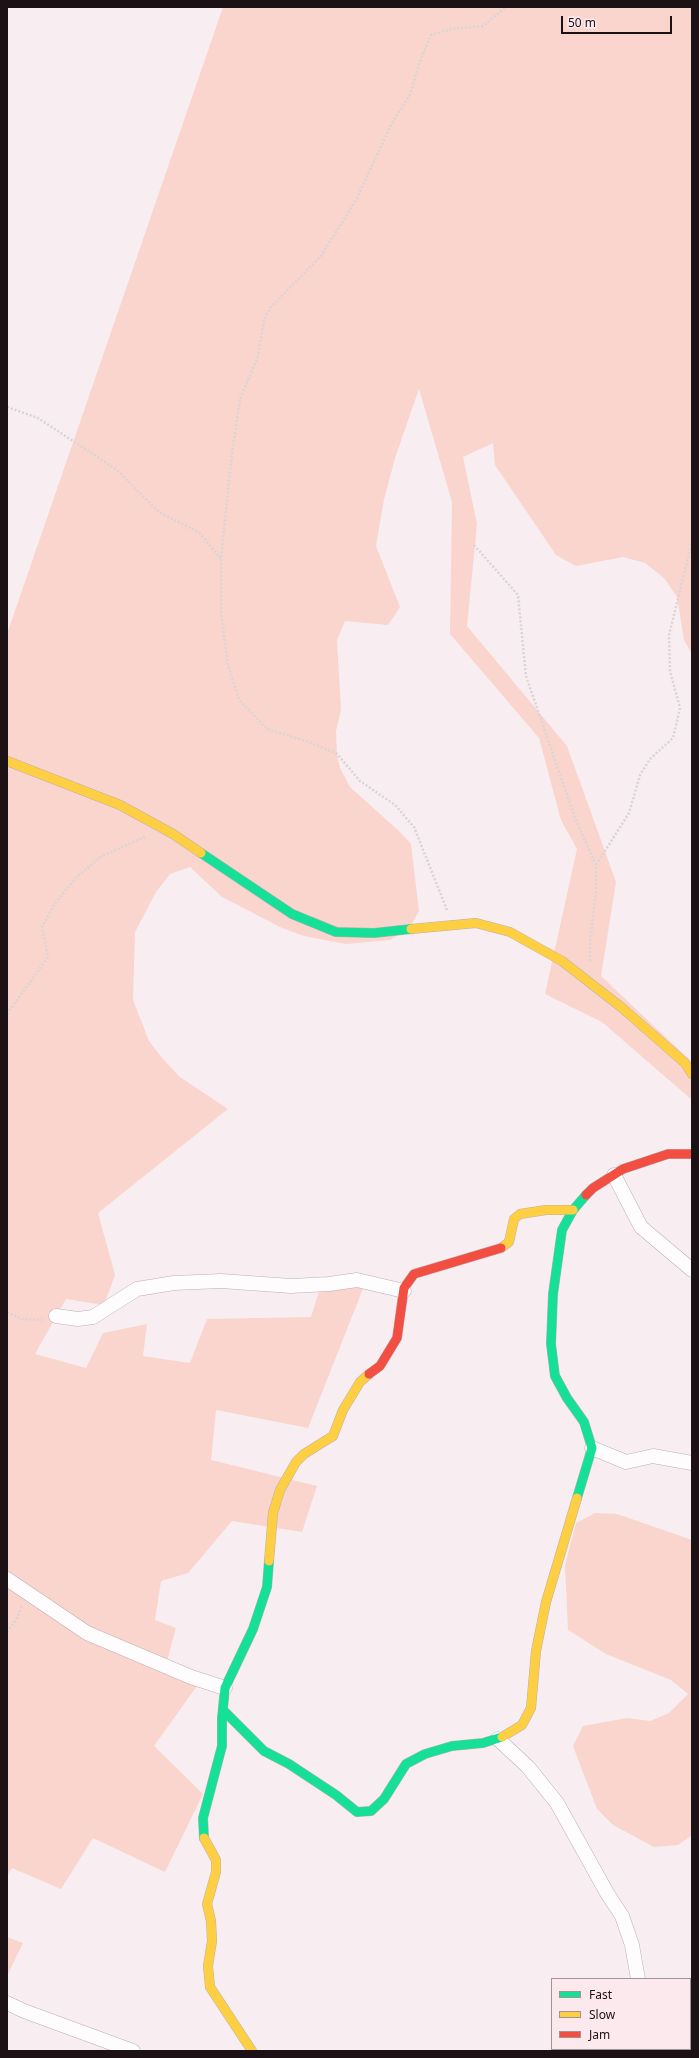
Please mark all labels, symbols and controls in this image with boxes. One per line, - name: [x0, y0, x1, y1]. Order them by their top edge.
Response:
- scale bar: [563, 8, 674, 34]
- text: 50 m: [568, 14, 596, 31]
- legend: [551, 1978, 691, 2050]
- text: Fast: [589, 1986, 612, 2003]
- text: Slow: [589, 2006, 615, 2023]
- text: Jam: [589, 2026, 610, 2043]

